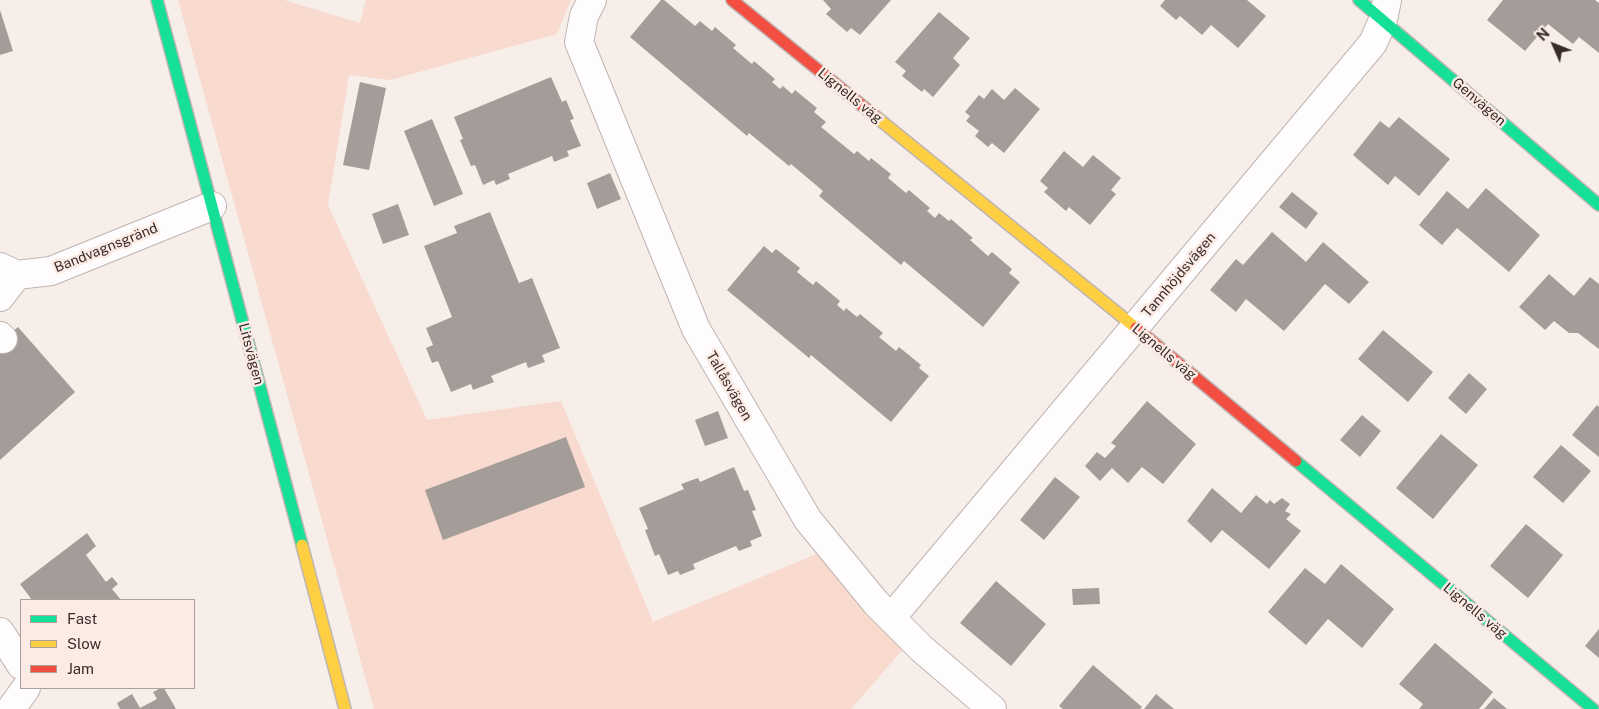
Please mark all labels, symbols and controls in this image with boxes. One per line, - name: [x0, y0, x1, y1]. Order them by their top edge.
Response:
- north arrow: [1529, 20, 1579, 70]
- text: N: [1534, 25, 1553, 44]
- street label: Lignells väg: [814, 65, 886, 127]
- street label: Genvägen: [1449, 74, 1509, 130]
- street label: Bandvagnsgränd: [52, 220, 160, 276]
- street label: Tannhöjdsvägen: [1139, 229, 1219, 321]
- street label: Lignells väg: [1129, 320, 1199, 384]
- street label: Litsvägen: [235, 321, 267, 387]
- street label: Tallåsvägen: [702, 348, 756, 424]
- street label: Lignells väg: [1440, 579, 1510, 643]
- legend: [20, 599, 195, 689]
- text: Fast: [67, 610, 97, 627]
- text: Slow: [67, 635, 101, 652]
- text: Jam: [67, 660, 94, 677]

